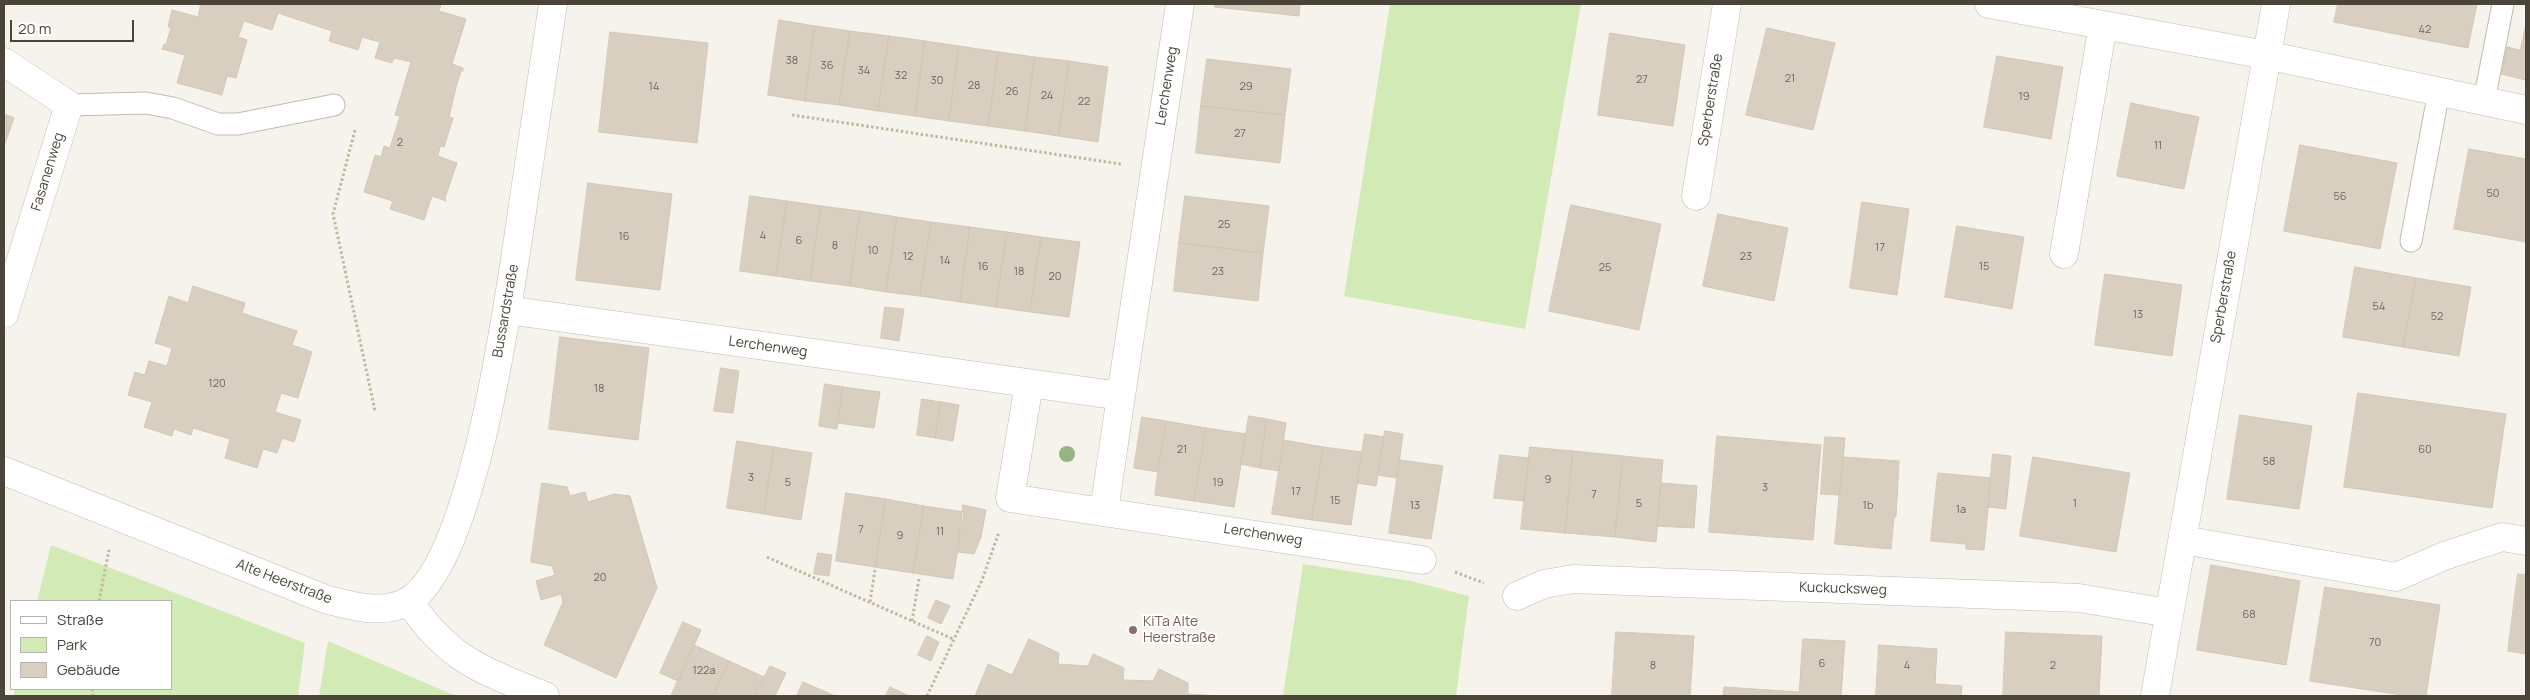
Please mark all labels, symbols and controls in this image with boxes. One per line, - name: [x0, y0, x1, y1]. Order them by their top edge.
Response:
- scale bar: [12, 10, 136, 42]
- text: 20 m: [18, 18, 51, 39]
- house number: 42: [2419, 23, 2431, 37]
- street label: Lerchenweg: [1152, 45, 1182, 127]
- street label: Sperberstraße: [1695, 53, 1727, 147]
- house number: 38: [786, 54, 798, 68]
- house number: 36: [821, 59, 833, 73]
- house number: 34: [858, 64, 870, 78]
- house number: 32: [895, 69, 907, 83]
- house number: 21: [1785, 72, 1795, 86]
- house number: 27: [1636, 73, 1648, 87]
- house number: 30: [931, 74, 943, 88]
- house number: 28: [968, 79, 980, 93]
- house number: 14: [649, 80, 659, 94]
- house number: 29: [1239, 80, 1253, 94]
- house number: 26: [1005, 85, 1019, 99]
- house number: 24: [1041, 89, 1053, 103]
- house number: 19: [2018, 90, 2030, 104]
- house number: 22: [1078, 95, 1090, 109]
- house number: 27: [1234, 127, 1246, 141]
- street label: Fasanenweg: [28, 131, 68, 213]
- house number: 2: [397, 136, 403, 150]
- house number: 11: [2154, 139, 2162, 153]
- house number: 50: [2486, 187, 2500, 201]
- house number: 56: [2333, 190, 2347, 204]
- house number: 25: [1218, 218, 1230, 232]
- house number: 4: [760, 229, 766, 243]
- house number: 16: [618, 230, 630, 244]
- house number: 6: [796, 234, 802, 248]
- house number: 8: [832, 239, 838, 253]
- house number: 17: [1875, 241, 1885, 255]
- house number: 10: [868, 244, 878, 258]
- house number: 12: [903, 250, 913, 264]
- house number: 23: [1740, 250, 1752, 264]
- street label: Sperberstraße: [2208, 250, 2240, 344]
- house number: 14: [940, 254, 950, 268]
- house number: 16: [977, 260, 989, 274]
- house number: 15: [1979, 260, 1989, 274]
- house number: 25: [1599, 261, 1611, 275]
- street label: Bussardstraße: [490, 263, 522, 359]
- house number: 18: [1014, 265, 1024, 279]
- house number: 23: [1212, 265, 1224, 279]
- house number: 20: [1049, 270, 1061, 284]
- house number: 54: [2373, 300, 2385, 314]
- house number: 13: [2133, 308, 2143, 322]
- house number: 52: [2431, 310, 2443, 324]
- street label: Lerchenweg: [727, 333, 809, 361]
- house number: 120: [208, 377, 226, 391]
- house number: 18: [594, 382, 604, 396]
- house number: 21: [1177, 443, 1187, 457]
- house number: 60: [2418, 443, 2432, 457]
- house number: 58: [2263, 455, 2275, 469]
- house number: 3: [748, 471, 754, 485]
- house number: 9: [1545, 473, 1551, 487]
- house number: 5: [785, 476, 791, 490]
- house number: 19: [1212, 476, 1224, 490]
- house number: 3: [1762, 481, 1768, 495]
- house number: 17: [1291, 485, 1301, 499]
- house number: 7: [1591, 488, 1597, 502]
- house number: 15: [1330, 494, 1340, 508]
- house number: 5: [1636, 497, 1642, 511]
- house number: 1: [2073, 497, 2077, 511]
- house number: 13: [1410, 499, 1420, 513]
- house number: 1b: [1863, 499, 1873, 513]
- house number: 1a: [1956, 503, 1966, 517]
- street label: Lerchenweg: [1222, 520, 1304, 550]
- house number: 7: [858, 523, 864, 537]
- house number: 11: [936, 525, 944, 539]
- house number: 9: [897, 529, 903, 543]
- street label: Alte Heerstraße: [234, 556, 334, 608]
- house number: 20: [594, 571, 606, 585]
- street label: Kuckucksweg: [1799, 579, 1887, 599]
- legend: [10, 600, 172, 690]
- house number: 68: [2242, 608, 2256, 622]
- text: Straße: [57, 609, 103, 630]
- place label: KiTa Alte Heerstraße: [1143, 614, 1216, 646]
- marker: KiTa Alte Heerstraße: [1127, 624, 1139, 636]
- text: Park: [57, 634, 87, 655]
- house number: 70: [2369, 636, 2381, 650]
- house number: 6: [1819, 657, 1825, 671]
- text: Gebäude: [57, 659, 120, 680]
- house number: 8: [1650, 659, 1656, 673]
- house number: 4: [1904, 659, 1910, 673]
- house number: 2: [2050, 659, 2056, 673]
- house number: 122a: [693, 664, 715, 678]

